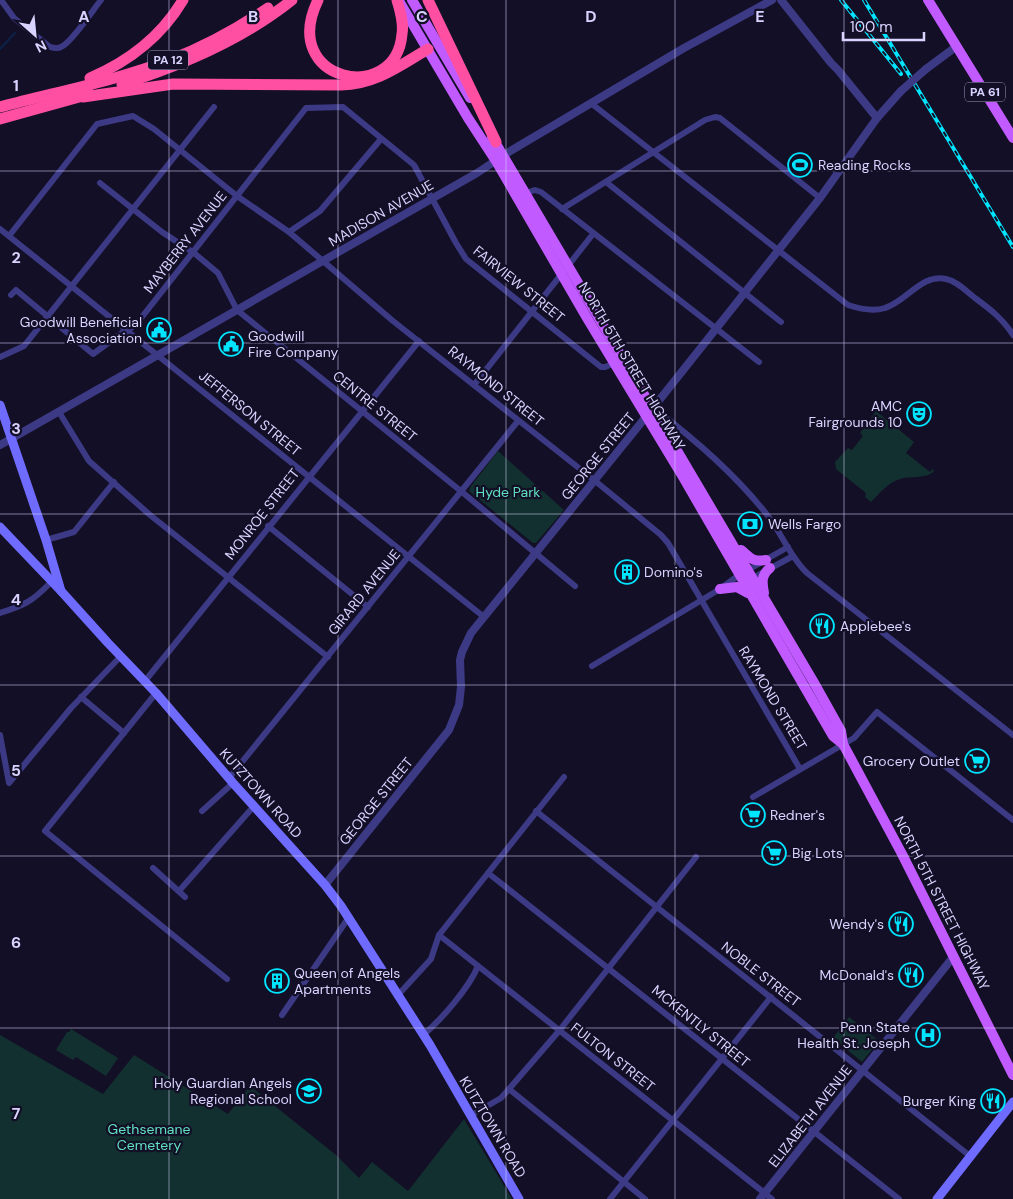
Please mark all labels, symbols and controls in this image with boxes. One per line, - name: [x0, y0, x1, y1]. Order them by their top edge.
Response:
- text: A: [78, 6, 90, 27]
- text: B: [248, 6, 258, 27]
- text: C: [416, 6, 428, 27]
- text: D: [585, 6, 597, 27]
- text: E: [755, 6, 765, 27]
- north arrow: [10, 10, 60, 60]
- scale bar: [843, 10, 924, 42]
- text: 100 m: [850, 17, 893, 37]
- text: N: [32, 36, 50, 57]
- road number: PA 12: [148, 50, 188, 70]
- text: 1: [13, 75, 19, 96]
- road number: PA 61: [965, 82, 1005, 101]
- sports icon: Reading Rocks: [787, 152, 813, 178]
- place label: Reading Rocks: [818, 156, 911, 174]
- street label: MADISON AVENUE: [325, 176, 437, 250]
- street label: MAYBERRY AVENUE: [140, 187, 230, 297]
- street label: FAIRVIEW STREET: [470, 242, 568, 326]
- text: 2: [11, 247, 21, 268]
- street label: NORTH 5TH STREET HIGHWAY: [575, 279, 689, 453]
- place label: Goodwill Beneficial Association: [20, 313, 142, 347]
- public building icon: Goodwill Beneficial Association: [146, 317, 172, 343]
- place label: Goodwill Fire Company: [248, 327, 338, 361]
- public building icon: Goodwill Fire Company: [218, 331, 244, 357]
- street label: RAYMOND STREET: [444, 342, 548, 430]
- street label: JEFFERSON STREET: [195, 366, 305, 460]
- street label: CENTRE STREET: [329, 367, 421, 446]
- place label: AMC Fairgrounds 10: [808, 397, 902, 431]
- theatre icon: AMC Fairgrounds 10: [906, 401, 932, 427]
- street label: GEORGE STREET: [557, 408, 639, 503]
- text: 3: [11, 418, 21, 439]
- street label: MONROE STREET: [221, 465, 303, 563]
- park label: Hyde Park: [476, 483, 540, 501]
- bank icon: Wells Fargo: [737, 511, 763, 537]
- place label: Wells Fargo: [768, 515, 841, 533]
- street label: GIRARD AVENUE: [324, 545, 404, 639]
- building icon: Domino's: [614, 559, 640, 585]
- place label: Domino's: [644, 563, 703, 581]
- text: 4: [11, 589, 21, 610]
- restaurant icon: Applebee's: [809, 613, 835, 639]
- place label: Applebee's: [840, 617, 911, 635]
- street label: RAYMOND STREET: [735, 643, 811, 753]
- street label: KUTZTOWN ROAD: [216, 744, 306, 842]
- supermarket icon: Grocery Outlet: [964, 748, 990, 774]
- place label: Grocery Outlet: [863, 752, 960, 770]
- street label: GEORGE STREET: [335, 753, 417, 848]
- text: 5: [11, 760, 21, 781]
- supermarket icon: Redner's: [740, 802, 766, 828]
- place label: Redner's: [770, 806, 825, 824]
- street label: NORTH 5TH STREET HIGHWAY: [890, 813, 994, 993]
- supermarket icon: Big Lots: [761, 840, 787, 866]
- place label: Big Lots: [792, 844, 843, 862]
- restaurant icon: Wendy's: [888, 911, 914, 937]
- place label: Wendy's: [829, 915, 884, 933]
- text: 6: [11, 932, 21, 953]
- street label: NOBLE STREET: [718, 937, 804, 1011]
- restaurant icon: McDonald's: [898, 962, 924, 988]
- place label: Queen of Angels Apartments: [294, 964, 400, 998]
- place label: McDonald's: [819, 966, 894, 984]
- building icon: Queen of Angels Apartments: [264, 968, 290, 994]
- street label: MCKENTLY STREET: [648, 981, 754, 1071]
- place label: Penn State Health St. Joseph: [797, 1018, 910, 1052]
- street label: FULTON STREET: [567, 1019, 659, 1096]
- hospital icon: Penn State Health St. Joseph: [915, 1022, 941, 1048]
- street label: ELIZABETH AVENUE: [764, 1061, 856, 1171]
- street label: KUTZTOWN ROAD: [456, 1073, 530, 1181]
- place label: Holy Guardian Angels Regional School: [154, 1074, 292, 1108]
- school or university icon: Holy Guardian Angels Regional School: [296, 1078, 322, 1104]
- restaurant icon: Burger King: [980, 1088, 1006, 1114]
- place label: Burger King: [903, 1092, 976, 1110]
- text: 7: [12, 1103, 21, 1124]
- park label: Gethsemane Cemetery: [108, 1120, 191, 1154]

